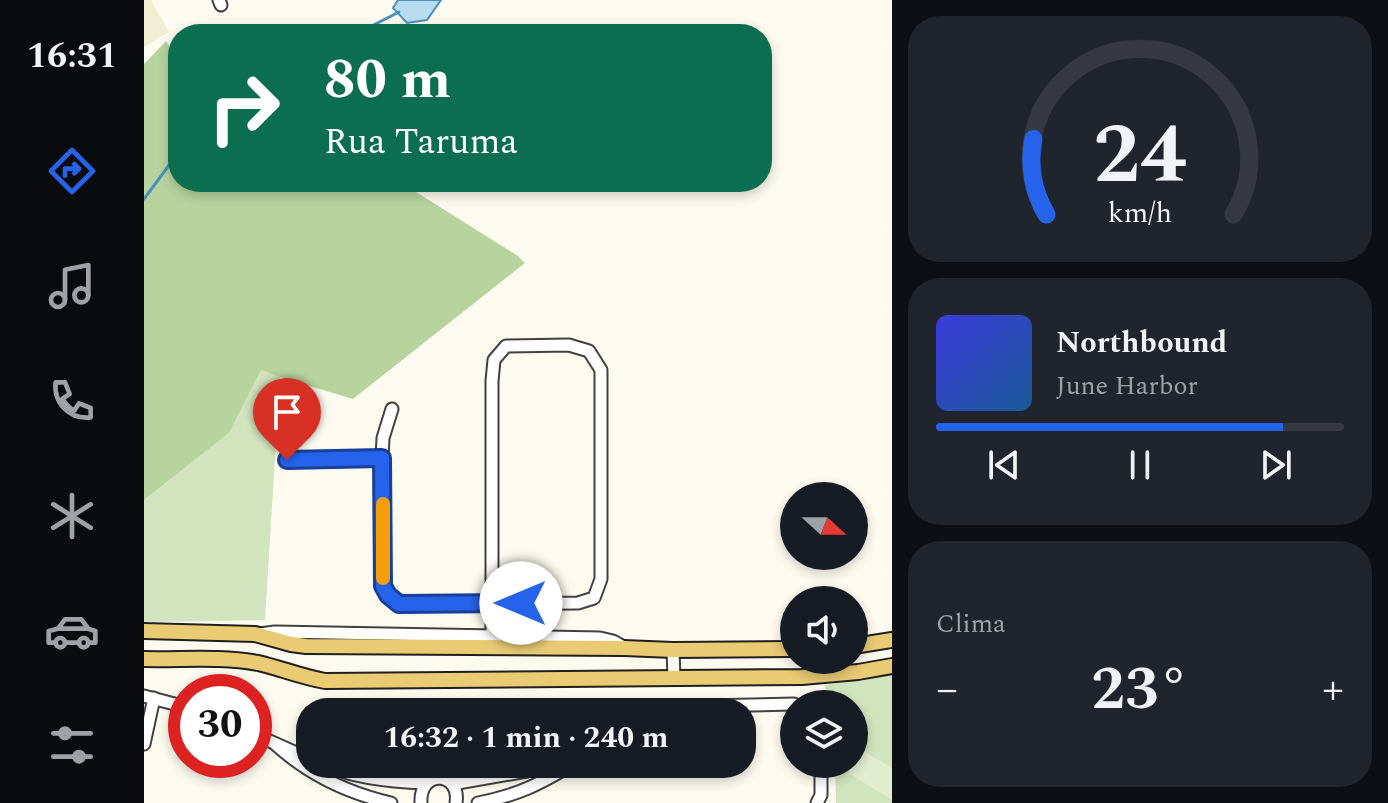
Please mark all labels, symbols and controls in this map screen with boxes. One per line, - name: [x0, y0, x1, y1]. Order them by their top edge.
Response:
- text: 16:31: [27, 29, 117, 84]
- text: 80 m: [324, 38, 451, 123]
- icon: right: [192, 56, 296, 160]
- text: 24: [1093, 93, 1187, 220]
- text: Rua Taruma: [324, 115, 518, 170]
- icon: directions: [44, 143, 100, 199]
- text: km/h: [1108, 192, 1172, 235]
- icon: music: [44, 258, 100, 314]
- text: Northbound: [1056, 320, 1227, 366]
- text: June Harbor: [1056, 366, 1198, 406]
- icon: phone: [44, 373, 100, 429]
- pin: [253, 378, 321, 460]
- icon: arrive: [265, 390, 309, 434]
- icon: previous: [982, 443, 1026, 487]
- icon: pause: [1118, 443, 1162, 487]
- icon: next: [1254, 443, 1298, 487]
- north arrow: [780, 482, 868, 570]
- map controls: [780, 482, 868, 778]
- icon: climate: [44, 488, 100, 544]
- position arrow: [479, 561, 563, 645]
- button: sound: [780, 586, 868, 674]
- icon: car: [44, 603, 100, 659]
- text: Clima: [936, 604, 1006, 644]
- text: 23°: [1091, 644, 1189, 736]
- text: −: [936, 656, 958, 723]
- text: +: [1322, 656, 1344, 723]
- speed limit sign: 30: [168, 674, 272, 778]
- button: layers: [780, 690, 868, 778]
- text: 16:32 · 1 min · 240 m: [383, 715, 669, 761]
- icon: filters: [44, 717, 100, 773]

